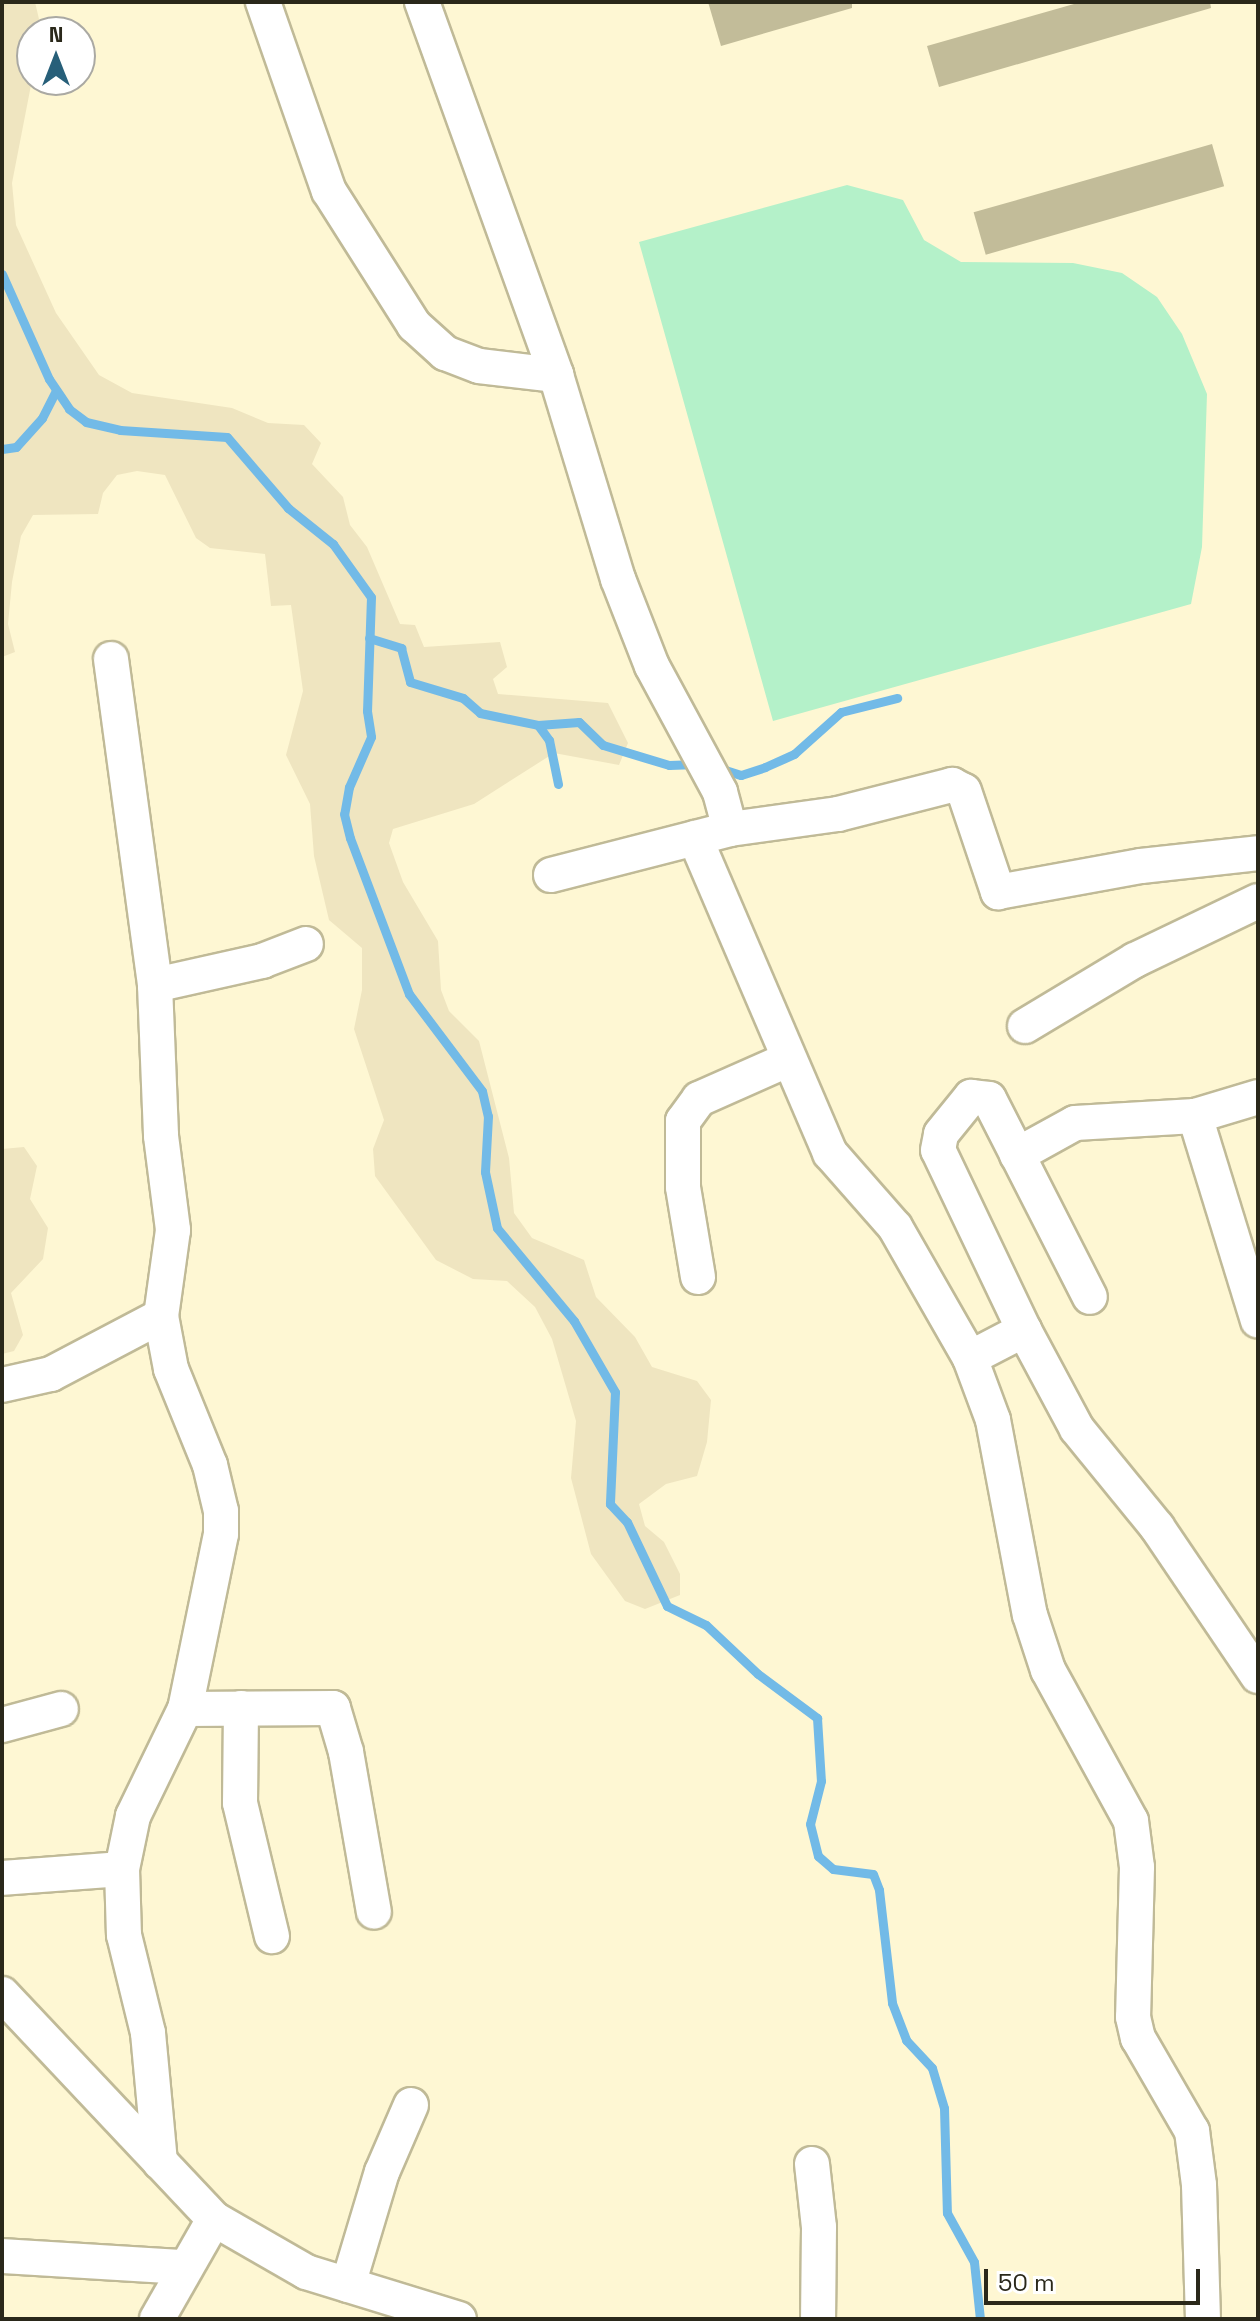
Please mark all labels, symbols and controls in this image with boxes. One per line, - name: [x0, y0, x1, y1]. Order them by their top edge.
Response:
- north arrow: [16, 16, 96, 96]
- text: N: [49, 20, 63, 48]
- scale bar: [988, 2253, 1204, 2303]
- text: 50 m: [998, 2267, 1055, 2298]

